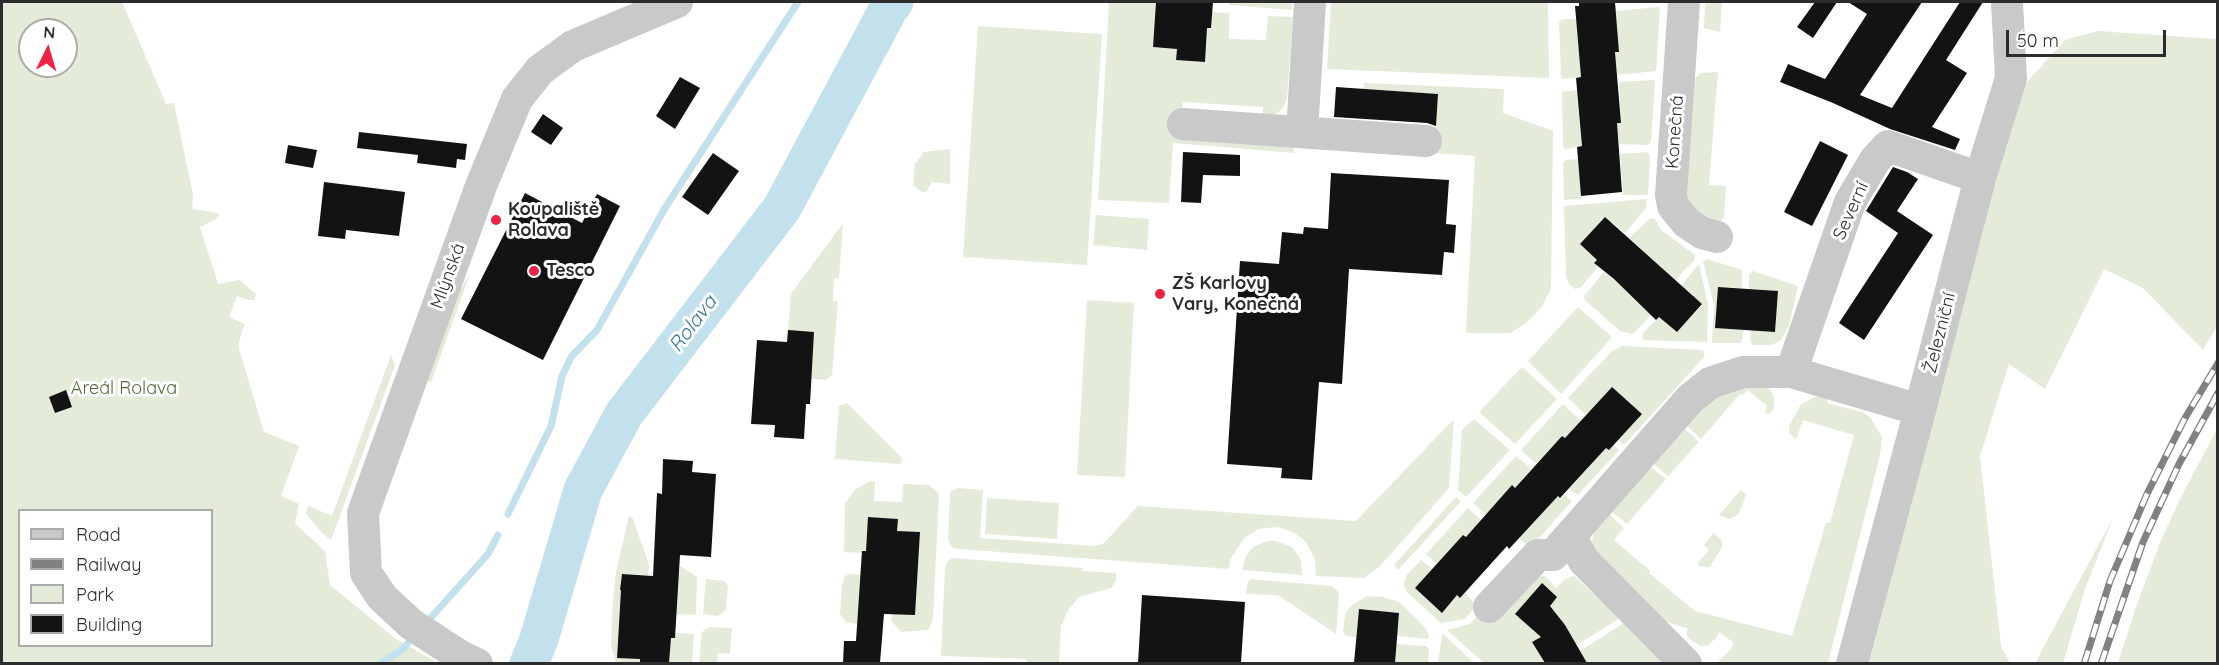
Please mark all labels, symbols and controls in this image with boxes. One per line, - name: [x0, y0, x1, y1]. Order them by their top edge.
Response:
- north arrow: [18, 18, 78, 78]
- scale bar: [2009, 18, 2170, 56]
- text: N: [43, 22, 56, 43]
- text: 50 m: [2017, 29, 2059, 52]
- street label: Konečná: [1662, 94, 1688, 170]
- street label: Severní: [1829, 179, 1873, 243]
- place label: Koupaliště Rolava: [508, 199, 599, 242]
- marker: Koupaliště Rolava: [489, 213, 503, 227]
- street label: Mlýnská: [426, 240, 470, 312]
- place label: Tesco: [546, 260, 595, 282]
- marker: Tesco: [527, 264, 541, 278]
- place label: ZŠ Karlovy Vary, Konečná: [1172, 273, 1299, 316]
- marker: ZŠ Karlovy Vary, Konečná: [1153, 287, 1167, 301]
- street label: Železniční: [1920, 290, 1960, 376]
- water label: Rolava: [664, 291, 722, 357]
- park label: Areál Rolava: [71, 378, 177, 400]
- legend: [18, 509, 213, 647]
- text: Road: [76, 523, 121, 546]
- text: Railway: [76, 553, 142, 576]
- text: Park: [76, 583, 114, 606]
- text: Building: [76, 613, 142, 636]

